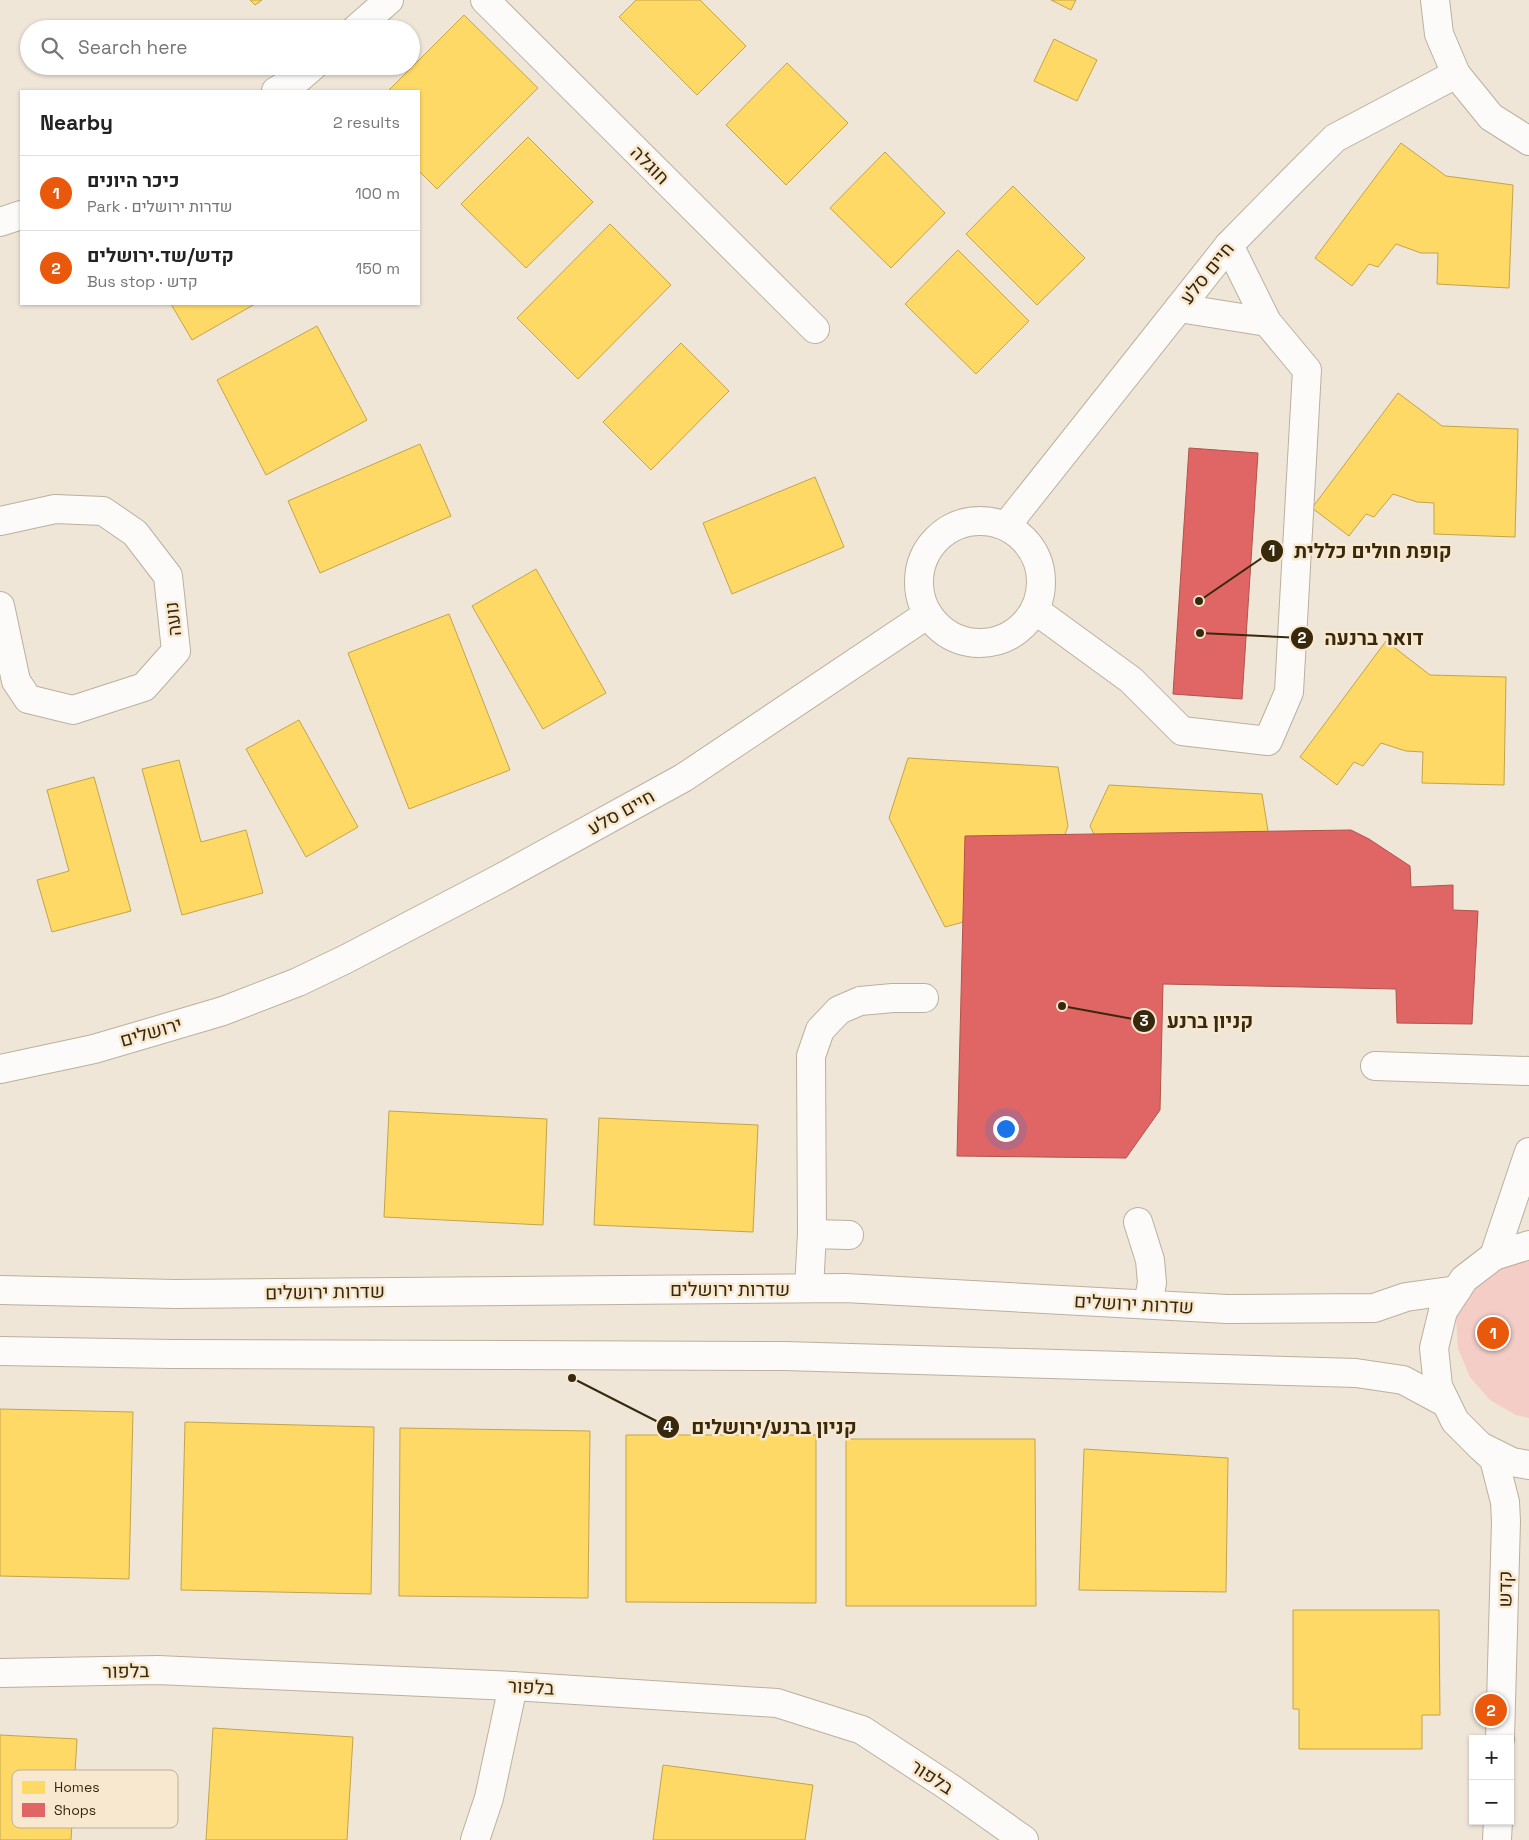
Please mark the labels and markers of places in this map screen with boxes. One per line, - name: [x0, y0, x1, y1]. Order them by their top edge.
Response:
- callout: קופת חולים כללית: [1260, 533, 1462, 568]
- callout: דואר ברנעה: [1289, 620, 1434, 655]
- callout: קניון ברנע: [1132, 1004, 1264, 1039]
- pin: 1: [1477, 1314, 1509, 1352]
- callout: קניון ברנע/ירושלים: [656, 1409, 866, 1444]
- pin: 2: [1475, 1691, 1507, 1729]

